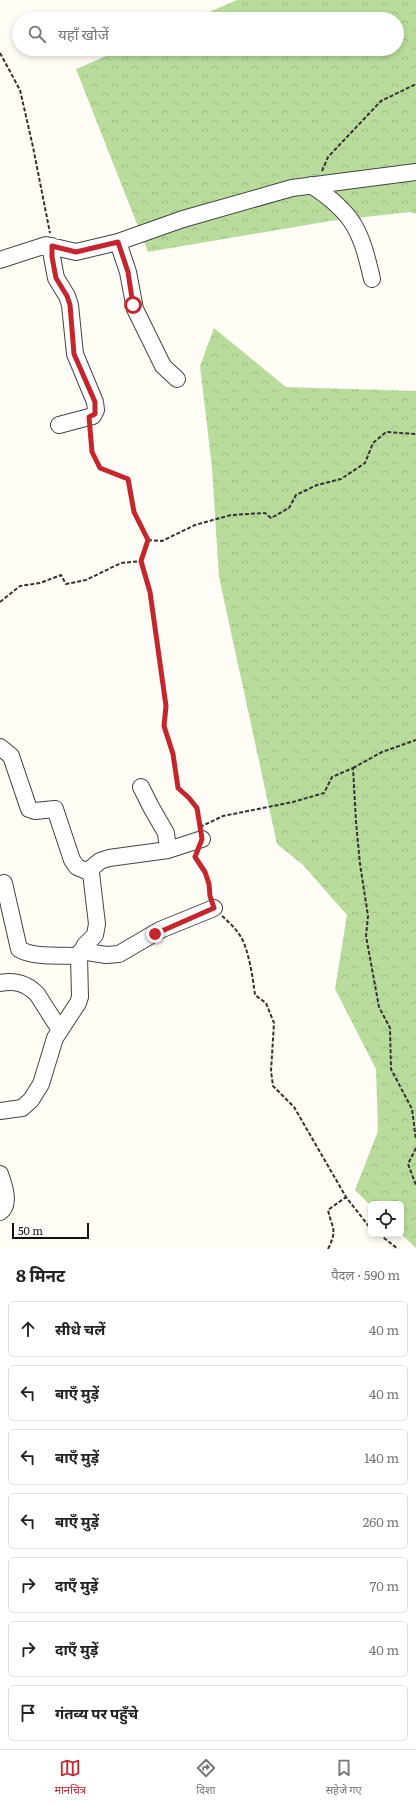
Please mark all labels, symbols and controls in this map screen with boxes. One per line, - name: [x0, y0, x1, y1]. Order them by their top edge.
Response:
- search box: [12, 12, 404, 56]
- text: यहाँ खोजें: [58, 22, 109, 45]
- icon: search: [26, 23, 48, 45]
- route start: [124, 296, 142, 314]
- route end: [146, 925, 164, 943]
- map controls: [368, 1201, 404, 1237]
- button: locate: [368, 1201, 404, 1237]
- scale bar: [12, 1221, 89, 1240]
- text: 50 m: [18, 1222, 43, 1238]
- text: 8 मिनट: [16, 1262, 65, 1287]
- text: पैदल · 590 m: [331, 1265, 400, 1284]
- text: सीधे चलें: [55, 1317, 105, 1340]
- icon: ahead: [17, 1318, 39, 1340]
- text: 40 m: [369, 1320, 399, 1339]
- text: बाएँ मुड़ें: [55, 1381, 99, 1404]
- icon: left: [17, 1382, 39, 1404]
- text: 40 m: [369, 1384, 399, 1403]
- text: बाएँ मुड़ें: [55, 1445, 99, 1468]
- icon: left: [17, 1446, 39, 1468]
- text: 140 m: [364, 1448, 399, 1467]
- text: बाएँ मुड़ें: [55, 1509, 99, 1532]
- icon: left: [17, 1510, 39, 1532]
- text: 260 m: [363, 1512, 399, 1531]
- text: दाएँ मुड़ें: [55, 1573, 98, 1596]
- icon: right: [17, 1574, 39, 1596]
- text: 70 m: [370, 1576, 399, 1595]
- text: दाएँ मुड़ें: [55, 1637, 98, 1660]
- icon: right: [17, 1638, 39, 1660]
- text: 40 m: [369, 1640, 399, 1659]
- text: गंतव्य पर पहुँचे: [55, 1701, 138, 1724]
- icon: arrive: [17, 1702, 39, 1724]
- tab: मानचित्र: [54, 1757, 86, 1798]
- tab: दिशा: [195, 1757, 217, 1798]
- tab: सहेजे गए: [326, 1757, 362, 1798]

